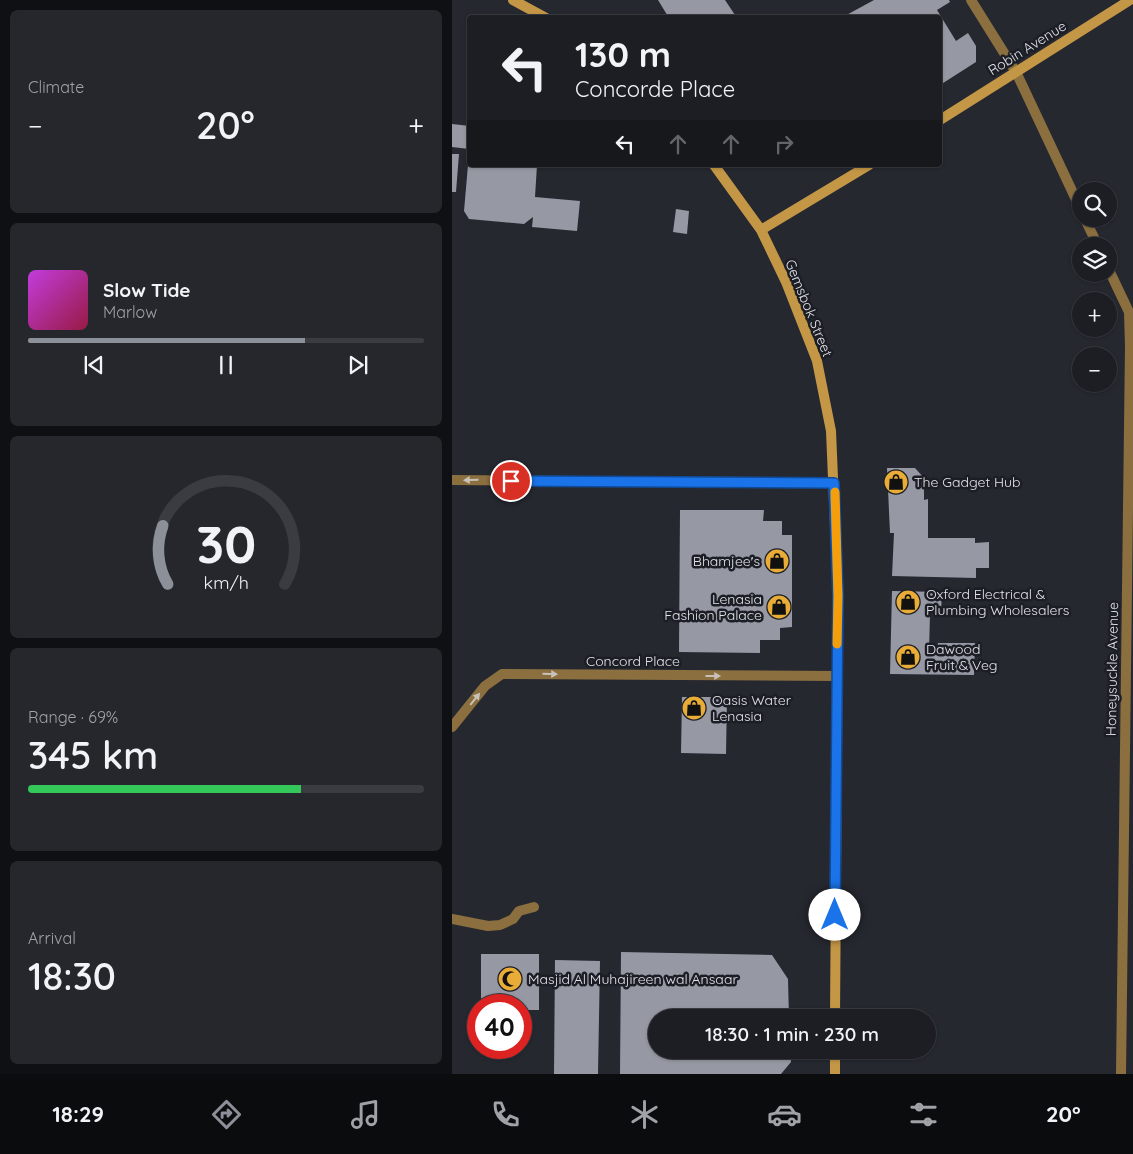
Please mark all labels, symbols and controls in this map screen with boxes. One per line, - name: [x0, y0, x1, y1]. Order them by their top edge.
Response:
- street label: Robin Avenue: [984, 17, 1070, 79]
- text: 130 m: [575, 32, 671, 76]
- icon: left: [492, 35, 557, 100]
- text: Concorde Place: [575, 75, 735, 103]
- text: Climate: [28, 77, 84, 97]
- text: 20°: [196, 101, 255, 149]
- text: −: [28, 108, 43, 143]
- text: +: [408, 108, 424, 143]
- icon: left: [611, 130, 639, 158]
- icon: ahead: [664, 130, 692, 158]
- icon: ahead: [717, 130, 745, 158]
- icon: right: [770, 130, 798, 158]
- map controls: [1072, 182, 1117, 392]
- button: search: [1072, 182, 1117, 227]
- button: layers: [1072, 237, 1117, 282]
- street label: Gemsbok Street: [781, 257, 837, 360]
- text: Slow Tide: [103, 278, 191, 302]
- button: +: [1072, 292, 1117, 337]
- text: Marlow: [103, 302, 157, 322]
- button: −: [1072, 347, 1117, 392]
- icon: previous: [80, 351, 108, 379]
- icon: pause: [212, 351, 240, 379]
- icon: next: [344, 351, 372, 379]
- pin: [490, 460, 532, 502]
- icon: arrive: [497, 467, 525, 495]
- shop icon: The Gadget Hub: [883, 469, 909, 495]
- place label: The Gadget Hub: [914, 473, 1021, 491]
- one-way arrow: [463, 476, 479, 484]
- text: 30: [196, 511, 256, 576]
- shop icon: Bhamjee's: [764, 548, 790, 574]
- place label: Bhamjee's: [693, 552, 760, 570]
- text: km/h: [203, 571, 249, 593]
- place label: Oxford Electrical & Plumbing Wholesalers: [926, 585, 1069, 619]
- shop icon: Oxford Electrical & Plumbing Wholesalers: [895, 589, 921, 615]
- place label: Lenasia Fashion Palace: [664, 590, 762, 624]
- shop icon: Lenasia Fashion Palace: [766, 594, 792, 620]
- street label: Honeysuckle Avenue: [1102, 602, 1122, 736]
- place label: Dawood Fruit & Veg: [926, 640, 998, 674]
- shop icon: Dawood Fruit & Veg: [895, 644, 921, 670]
- street label: Concord Place: [586, 652, 680, 670]
- one-way arrow: [543, 670, 559, 678]
- one-way arrow: [705, 672, 721, 680]
- place label: Oasis Water Lenasia: [712, 691, 792, 725]
- one-way arrow: [469, 692, 480, 705]
- shop icon: Oasis Water Lenasia: [681, 695, 707, 721]
- text: Range · 69%: [28, 707, 118, 727]
- text: 345 km: [28, 731, 158, 779]
- position arrow: [808, 888, 860, 940]
- text: Arrival: [28, 928, 76, 948]
- text: 18:30: [28, 952, 116, 1000]
- mosque icon: Masjid Al Muhajireen wal Ansaar: [497, 966, 523, 992]
- place label: Masjid Al Muhajireen wal Ansaar: [528, 970, 738, 988]
- speed limit sign: 40: [467, 994, 532, 1059]
- text: 18:30 · 1 min · 230 m: [705, 1022, 879, 1046]
- icon: directions: [209, 1097, 244, 1132]
- icon: music: [348, 1097, 383, 1132]
- icon: phone: [488, 1097, 523, 1132]
- icon: climate: [627, 1097, 662, 1132]
- icon: car: [767, 1097, 802, 1132]
- icon: filters: [906, 1097, 941, 1132]
- text: 18:29: [52, 1100, 104, 1128]
- text: 20°: [1046, 1100, 1081, 1128]

